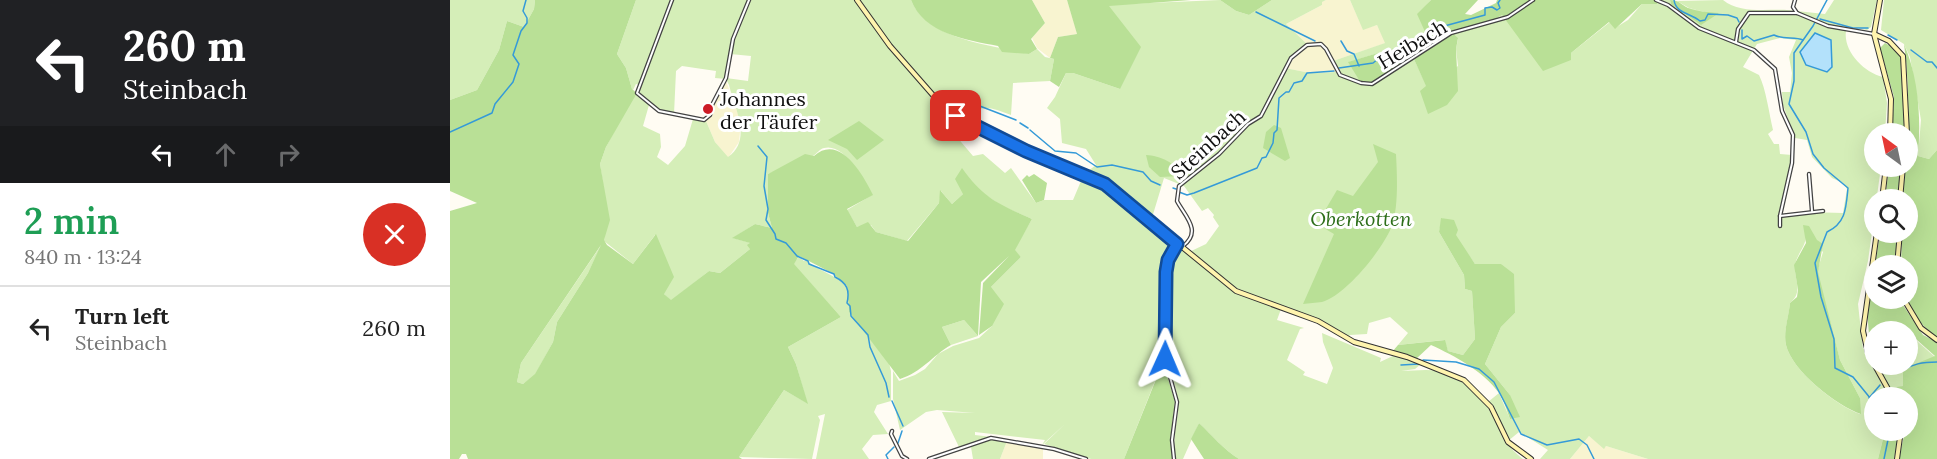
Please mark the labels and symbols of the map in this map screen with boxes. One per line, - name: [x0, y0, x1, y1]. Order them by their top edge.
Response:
- street label: Heibach: [1373, 14, 1451, 74]
- place label: Johannes der Täufer: [719, 86, 818, 134]
- pin: [930, 90, 981, 141]
- marker: Johannes der Täufer: [701, 102, 715, 116]
- street label: Steinbach: [1165, 104, 1251, 184]
- north arrow: [1864, 123, 1918, 177]
- park label: Oberkotten: [1310, 206, 1412, 231]
- position arrow: [1133, 327, 1197, 391]

